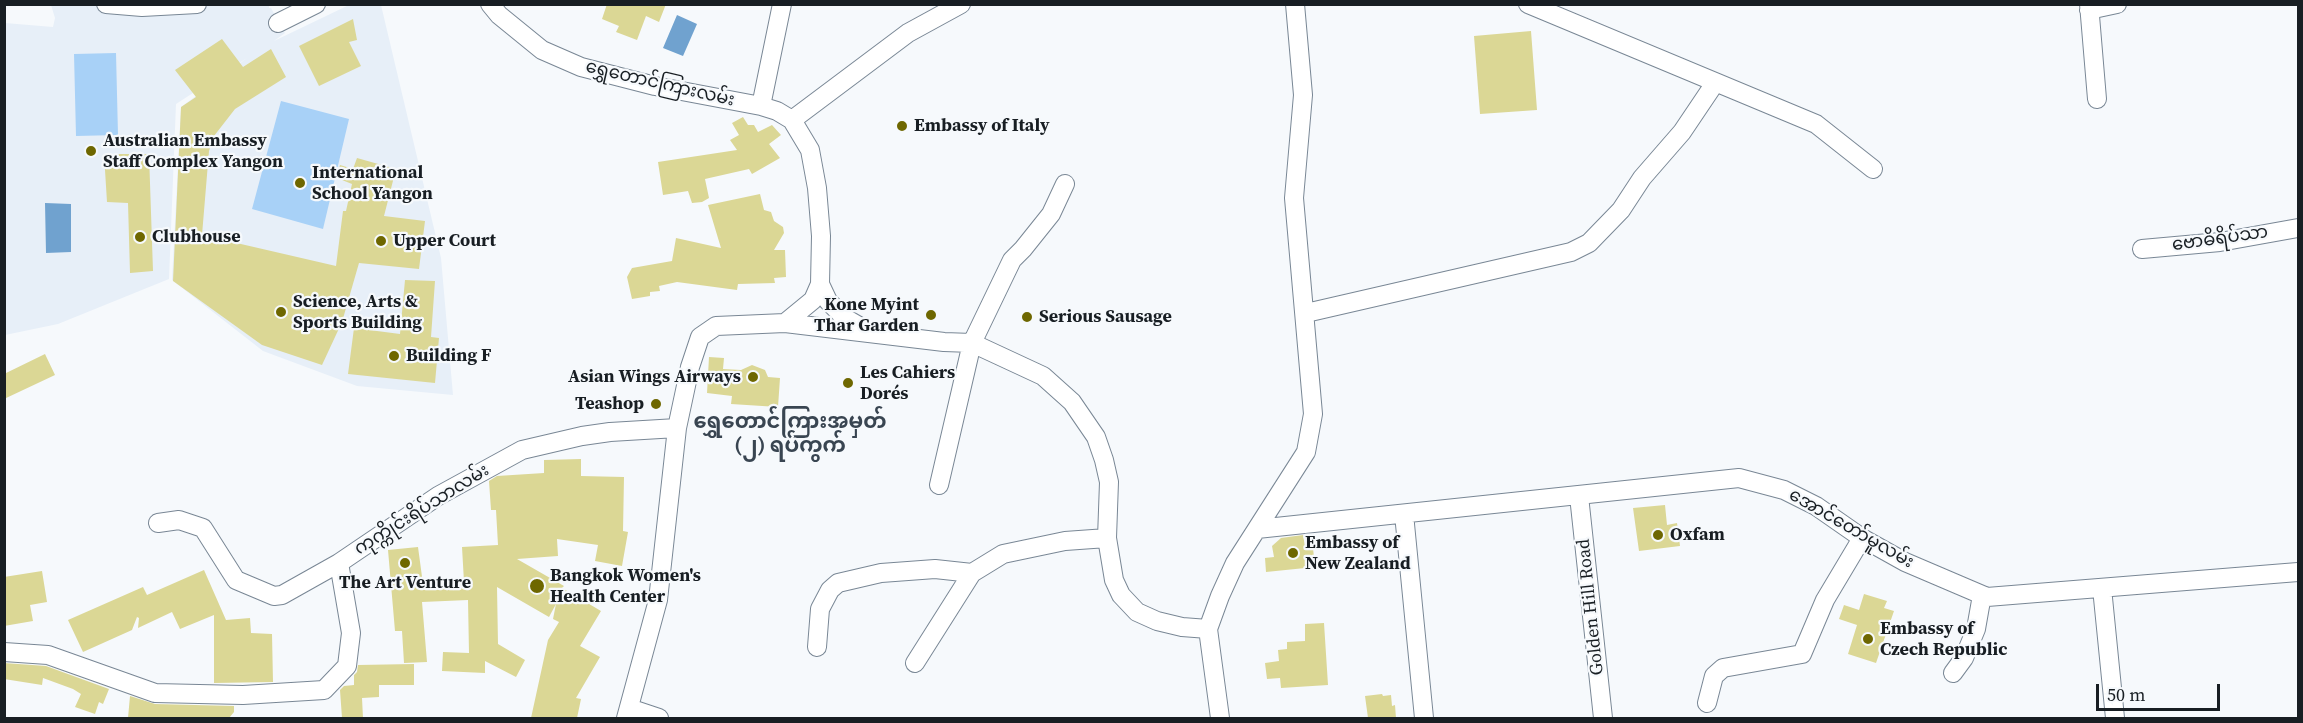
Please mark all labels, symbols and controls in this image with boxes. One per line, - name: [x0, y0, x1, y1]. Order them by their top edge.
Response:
- street label: ရွှေတောင်ကြားလမ်း: [583, 56, 737, 112]
- place label: Embassy of Italy: [914, 115, 1050, 137]
- marker: Embassy of Italy: [895, 119, 909, 133]
- place label: Australian Embassy Staff Complex Yangon: [103, 130, 283, 172]
- marker: Australian Embassy Staff Complex Yangon: [84, 144, 98, 158]
- place label: International School Yangon: [312, 162, 433, 204]
- marker: International School Yangon: [293, 176, 307, 190]
- street label: ဗောဓိရိပ်သာ: [2171, 222, 2269, 256]
- place label: Clubhouse: [152, 226, 241, 248]
- marker: Clubhouse: [133, 230, 147, 244]
- place label: Upper Court: [393, 230, 496, 252]
- marker: Upper Court: [374, 234, 388, 248]
- place label: Science, Arts & Sports Building: [293, 291, 422, 334]
- place label: Kone Myint Thar Garden: [814, 294, 919, 336]
- marker: Science, Arts & Sports Building: [274, 305, 288, 319]
- place label: Serious Sausage: [1039, 306, 1172, 328]
- marker: Kone Myint Thar Garden: [924, 308, 938, 322]
- marker: Serious Sausage: [1020, 310, 1034, 324]
- place label: Building F: [406, 345, 491, 367]
- marker: Building F: [387, 349, 401, 363]
- place label: Les Cahiers Dorés: [860, 362, 955, 404]
- place label: Asian Wings Airways: [568, 366, 741, 388]
- marker: Asian Wings Airways: [746, 370, 760, 384]
- marker: Les Cahiers Dorés: [841, 376, 855, 390]
- place label: Teashop: [575, 393, 644, 415]
- marker: Teashop: [649, 397, 663, 411]
- district label: ရွှေတောင်ကြားအမှတ် (၂) ရပ်ကွက်: [693, 410, 887, 460]
- street label: ကုက္ကိုင်းရိပ်သာလမ်း: [351, 460, 493, 560]
- street label: အောင်တော်မူလမ်း: [1785, 484, 1917, 574]
- place label: Oxfam: [1670, 524, 1725, 546]
- marker: Oxfam: [1651, 528, 1665, 542]
- place label: Embassy of New Zealand: [1305, 532, 1411, 574]
- street label: Golden Hill Road: [1573, 538, 1609, 676]
- marker: Embassy of New Zealand: [1286, 546, 1300, 560]
- marker: The Art Venture: [398, 556, 412, 570]
- place label: Bangkok Women's Health Center: [550, 565, 701, 608]
- place label: The Art Venture: [339, 572, 471, 594]
- marker: Bangkok Women's Health Center: [528, 577, 546, 595]
- place label: Embassy of Czech Republic: [1880, 618, 2007, 660]
- marker: Embassy of Czech Republic: [1861, 632, 1875, 646]
- scale bar: [2099, 672, 2224, 710]
- text: 50 m: [2107, 682, 2145, 707]

